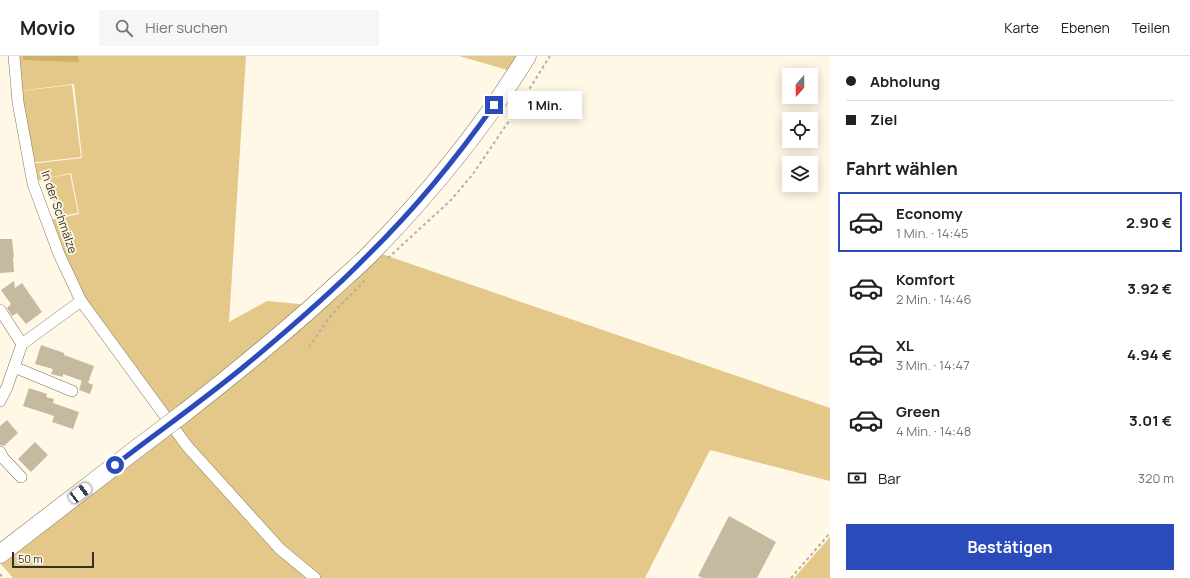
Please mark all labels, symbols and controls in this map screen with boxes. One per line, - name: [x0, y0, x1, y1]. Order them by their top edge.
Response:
- search box: [99, 10, 379, 46]
- text: Movio: [20, 15, 75, 41]
- icon: search: [113, 17, 135, 39]
- text: Hier suchen: [145, 17, 228, 38]
- text: Karte: [1004, 18, 1039, 37]
- text: Ebenen: [1061, 18, 1110, 37]
- text: Teilen: [1132, 18, 1170, 37]
- north arrow: [782, 68, 818, 104]
- map controls: [782, 68, 818, 192]
- text: Abholung: [870, 71, 940, 92]
- callout: 1 Min.: [508, 91, 582, 119]
- route end: [485, 96, 503, 114]
- text: 1 Min.: [527, 96, 563, 114]
- text: Ziel: [870, 109, 897, 130]
- button: locate: [782, 112, 818, 148]
- button: layers: [782, 156, 818, 192]
- text: Fahrt wählen: [846, 156, 958, 180]
- street label: In der Schmälze: [37, 168, 82, 256]
- text: Economy: [896, 203, 963, 224]
- icon: car: [848, 204, 884, 240]
- text: 2.90 €: [1126, 212, 1172, 233]
- text: 1 Min. · 14:45: [896, 224, 969, 242]
- text: Komfort: [896, 269, 955, 290]
- icon: car: [848, 270, 884, 306]
- text: 3.92 €: [1127, 278, 1172, 299]
- text: 2 Min. · 14:46: [896, 290, 972, 308]
- text: XL: [896, 335, 914, 356]
- icon: car: [848, 336, 884, 372]
- text: 4.94 €: [1127, 344, 1172, 365]
- text: 3 Min. · 14:47: [896, 356, 970, 374]
- text: Green: [896, 401, 940, 422]
- icon: car: [848, 402, 884, 438]
- text: 3.01 €: [1129, 410, 1172, 431]
- text: 4 Min. · 14:48: [896, 422, 971, 440]
- route start: [106, 456, 124, 474]
- icon: cash: [846, 467, 868, 489]
- text: Bar: [878, 468, 901, 489]
- text: 320 m: [1138, 469, 1174, 487]
- car: [67, 481, 93, 505]
- button: Bestätigen: [846, 524, 1174, 570]
- scale bar: [12, 550, 94, 569]
- text: 50 m: [18, 551, 43, 566]

